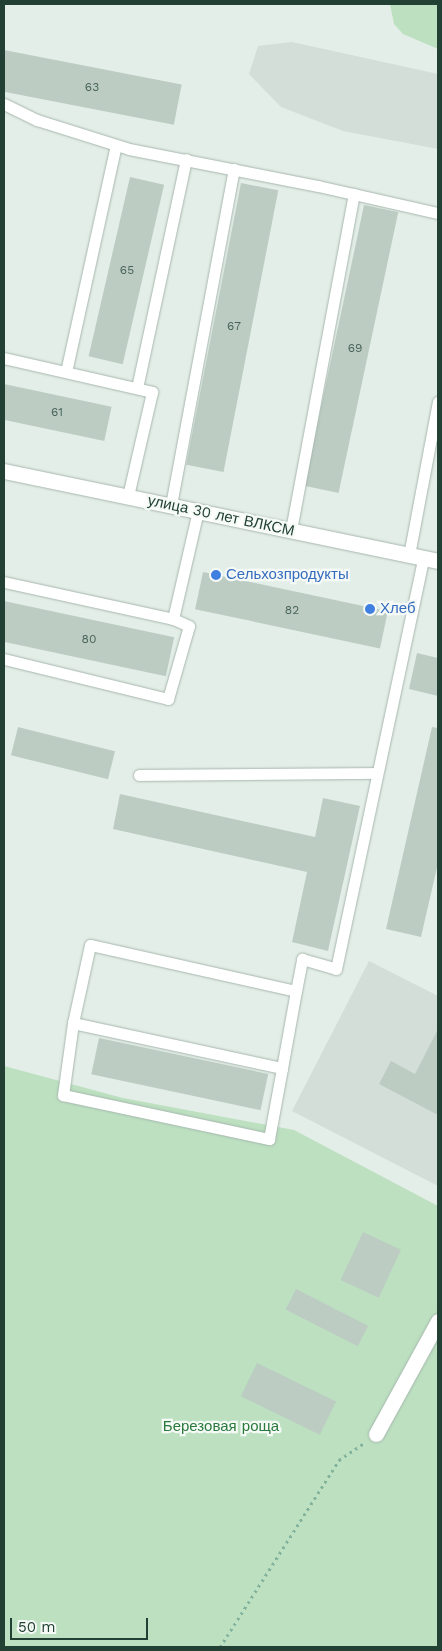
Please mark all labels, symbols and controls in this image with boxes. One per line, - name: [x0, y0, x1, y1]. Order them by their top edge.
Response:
- house number: 63: [85, 81, 99, 95]
- house number: 65: [120, 264, 134, 278]
- house number: 67: [227, 320, 241, 334]
- house number: 69: [348, 342, 362, 356]
- house number: 61: [51, 406, 63, 420]
- street label: улица 30 лет ВЛКСМ: [146, 492, 296, 540]
- place label: Сельхозпродукты: [226, 566, 349, 584]
- marker: Сельхозпродукты: [210, 569, 222, 581]
- place label: Хлеб: [380, 600, 416, 618]
- marker: Хлеб: [364, 603, 376, 615]
- house number: 82: [285, 604, 299, 618]
- house number: 80: [82, 633, 96, 647]
- park label: Березовая роща: [163, 1418, 279, 1436]
- scale bar: [12, 1608, 150, 1640]
- text: 50 m: [18, 1618, 55, 1636]

